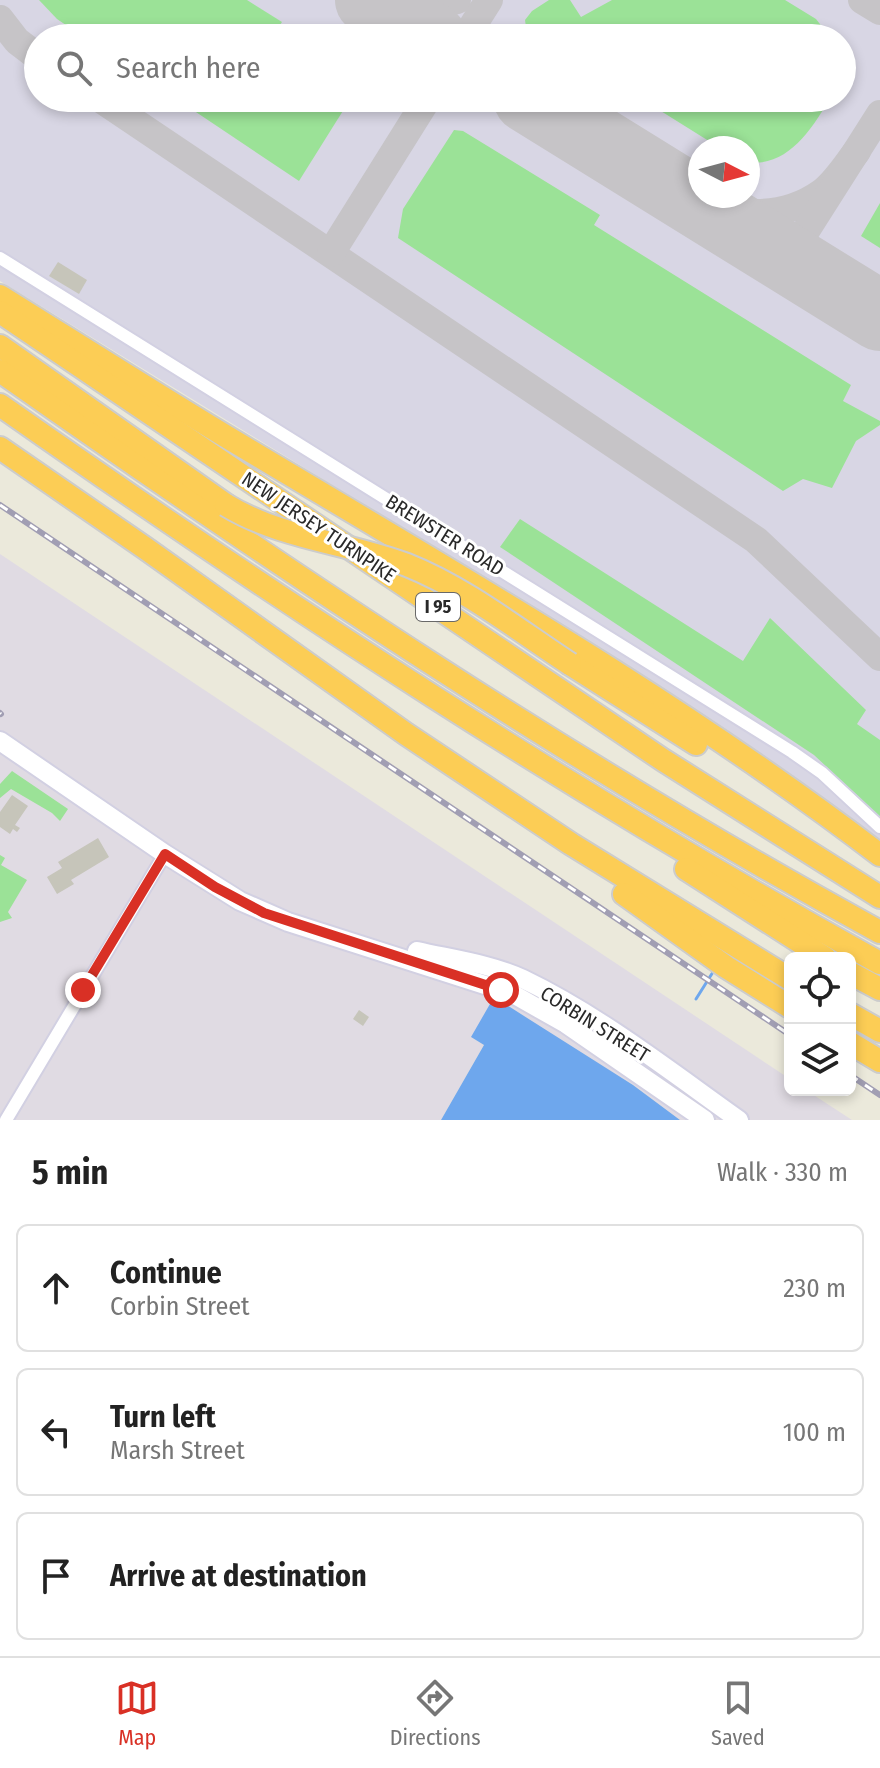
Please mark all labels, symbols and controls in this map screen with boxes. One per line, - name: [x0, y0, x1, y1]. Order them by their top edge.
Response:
- search box: [24, 24, 856, 112]
- icon: search: [52, 46, 96, 90]
- text: Search here: [116, 50, 261, 86]
- north arrow: [688, 136, 760, 208]
- street label: NEW JERSEY TURNPIKE: [238, 467, 400, 587]
- street label: BREWSTER ROAD: [381, 489, 509, 581]
- road number: I 95: [416, 593, 460, 621]
- map controls: [784, 952, 856, 1096]
- button: locate: [784, 952, 856, 1024]
- route end: [65, 972, 101, 1008]
- route start: [483, 972, 519, 1008]
- street label: CORBIN STREET: [536, 981, 655, 1067]
- button: layers: [784, 1024, 856, 1096]
- text: 5 min: [32, 1152, 108, 1193]
- text: Walk · 330 m: [717, 1157, 848, 1188]
- text: Continue: [110, 1255, 222, 1291]
- icon: ahead: [34, 1266, 78, 1310]
- text: 230 m: [783, 1273, 846, 1304]
- text: Corbin Street: [110, 1291, 250, 1322]
- text: Turn left: [110, 1399, 216, 1435]
- icon: left: [34, 1410, 78, 1454]
- text: 100 m: [783, 1417, 846, 1448]
- text: Marsh Street: [110, 1435, 245, 1466]
- icon: arrive: [34, 1554, 78, 1598]
- text: Arrive at destination: [110, 1558, 367, 1594]
- tab: Map: [115, 1676, 159, 1751]
- tab: Directions: [390, 1676, 481, 1751]
- tab: Saved: [711, 1676, 765, 1751]

